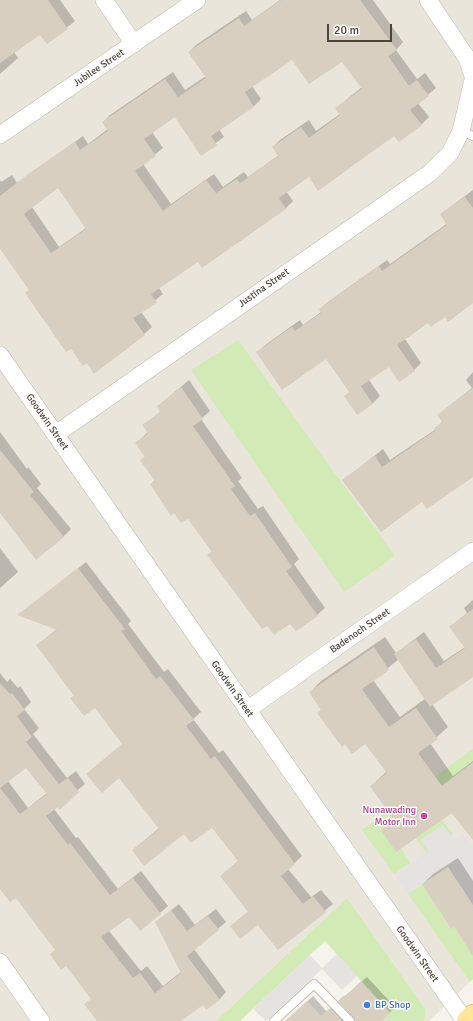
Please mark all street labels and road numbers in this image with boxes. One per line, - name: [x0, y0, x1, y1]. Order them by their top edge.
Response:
- street label: Jubilee Street: [71, 47, 127, 89]
- street label: Justina Street: [236, 266, 292, 310]
- street label: Goodwin Street: [23, 392, 71, 452]
- street label: Badenoch Street: [328, 606, 392, 656]
- street label: Goodwin Street: [208, 659, 256, 719]
- street label: Goodwin Street: [393, 924, 441, 984]

